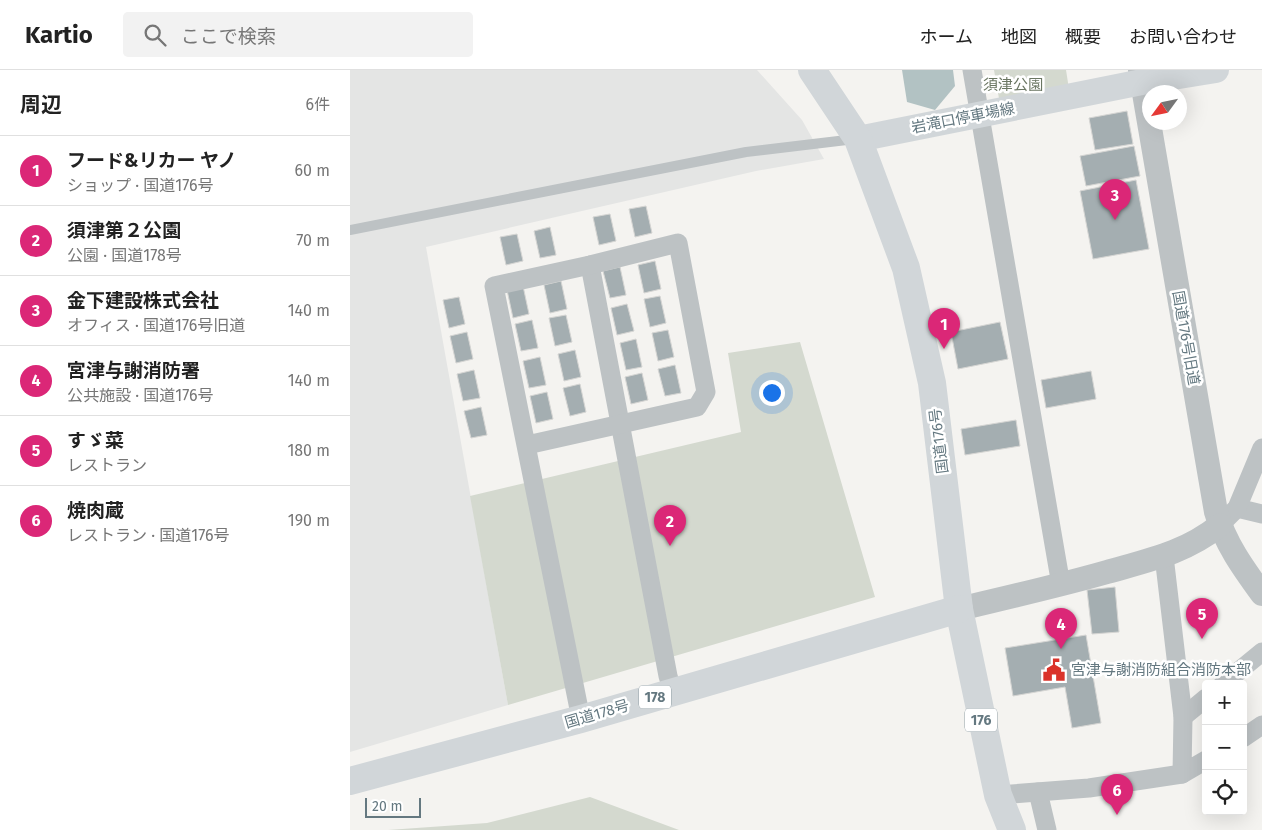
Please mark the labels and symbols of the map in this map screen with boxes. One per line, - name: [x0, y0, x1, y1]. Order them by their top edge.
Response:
- park label: 須津公園: [983, 76, 1043, 94]
- north arrow: [1142, 85, 1187, 130]
- street label: 岩滝口停車場線: [910, 99, 1016, 137]
- pin: 3: [1099, 179, 1131, 220]
- street label: 国道176号旧道: [1169, 289, 1203, 387]
- pin: 1: [928, 308, 960, 349]
- your location: [759, 380, 785, 406]
- street label: 国道176号: [926, 407, 952, 475]
- pin: 2: [654, 505, 686, 546]
- pin: 5: [1186, 598, 1218, 639]
- pin: 4: [1045, 608, 1077, 649]
- public building icon: 宮津与謝消防組合消防本部: [1041, 657, 1067, 683]
- place label: 宮津与謝消防組合消防本部: [1071, 661, 1251, 679]
- road number: 178: [639, 686, 671, 708]
- street label: 国道178号: [563, 696, 631, 732]
- road number: 176: [965, 708, 997, 732]
- pin: 6: [1101, 774, 1133, 815]
- scale bar: [365, 795, 421, 818]

